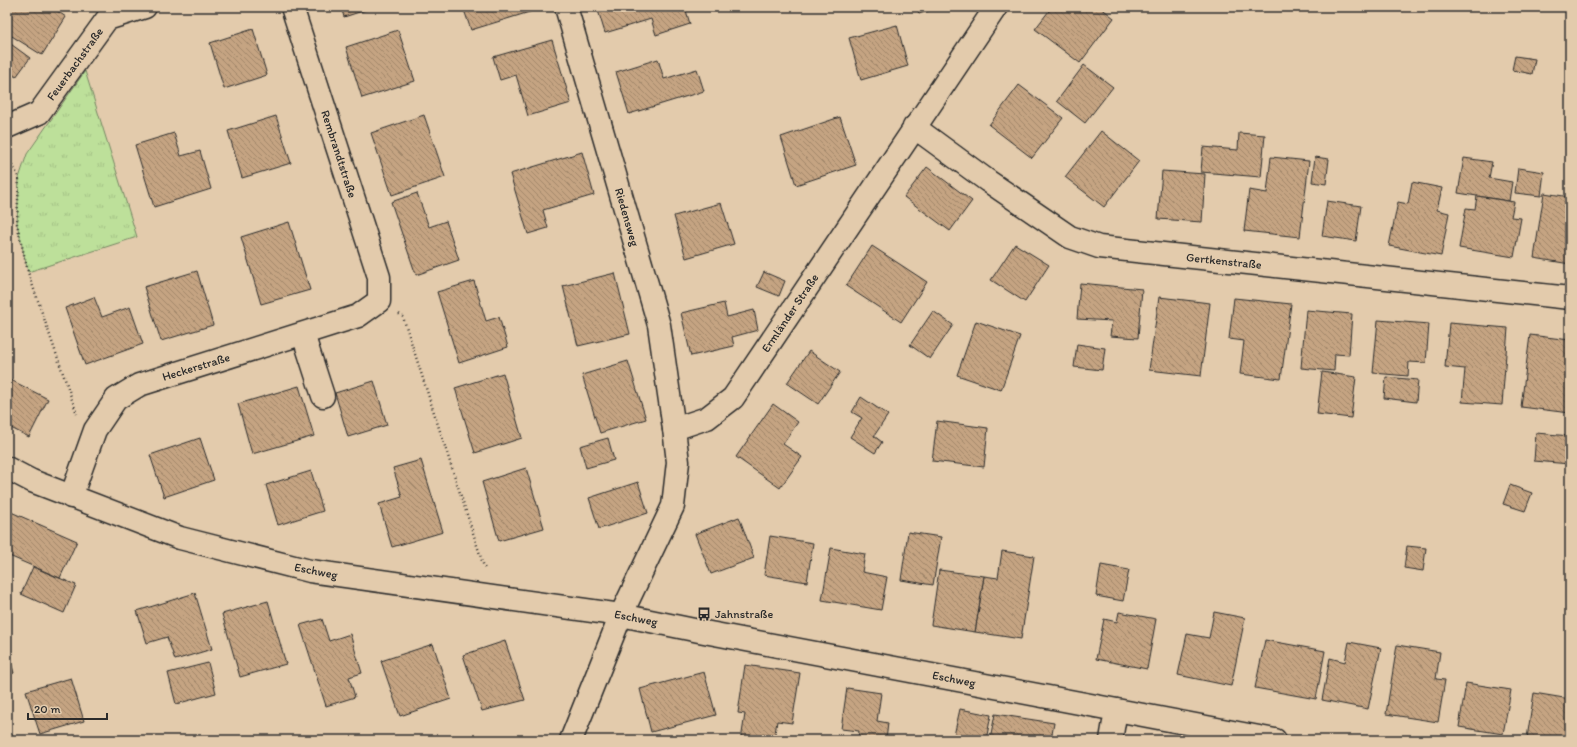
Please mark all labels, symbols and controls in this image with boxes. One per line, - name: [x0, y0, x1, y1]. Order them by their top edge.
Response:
- street label: Feuerbachstraße: [44, 25, 106, 103]
- street label: Rembrandtstraße: [318, 108, 360, 200]
- street label: Riedensweg: [612, 186, 642, 249]
- street label: Gertkenstraße: [1186, 250, 1263, 272]
- street label: Ermländer Straße: [759, 271, 822, 355]
- street label: Heckerstraße: [160, 350, 232, 384]
- street label: Eschweg: [293, 560, 340, 582]
- bus stop icon: Jahnstraße: [696, 606, 712, 622]
- street label: Eschweg: [613, 607, 660, 629]
- place label: Jahnstraße: [715, 607, 773, 621]
- street label: Eschweg: [931, 668, 978, 690]
- scale bar: [28, 695, 107, 721]
- text: 20 m: [34, 702, 61, 716]

